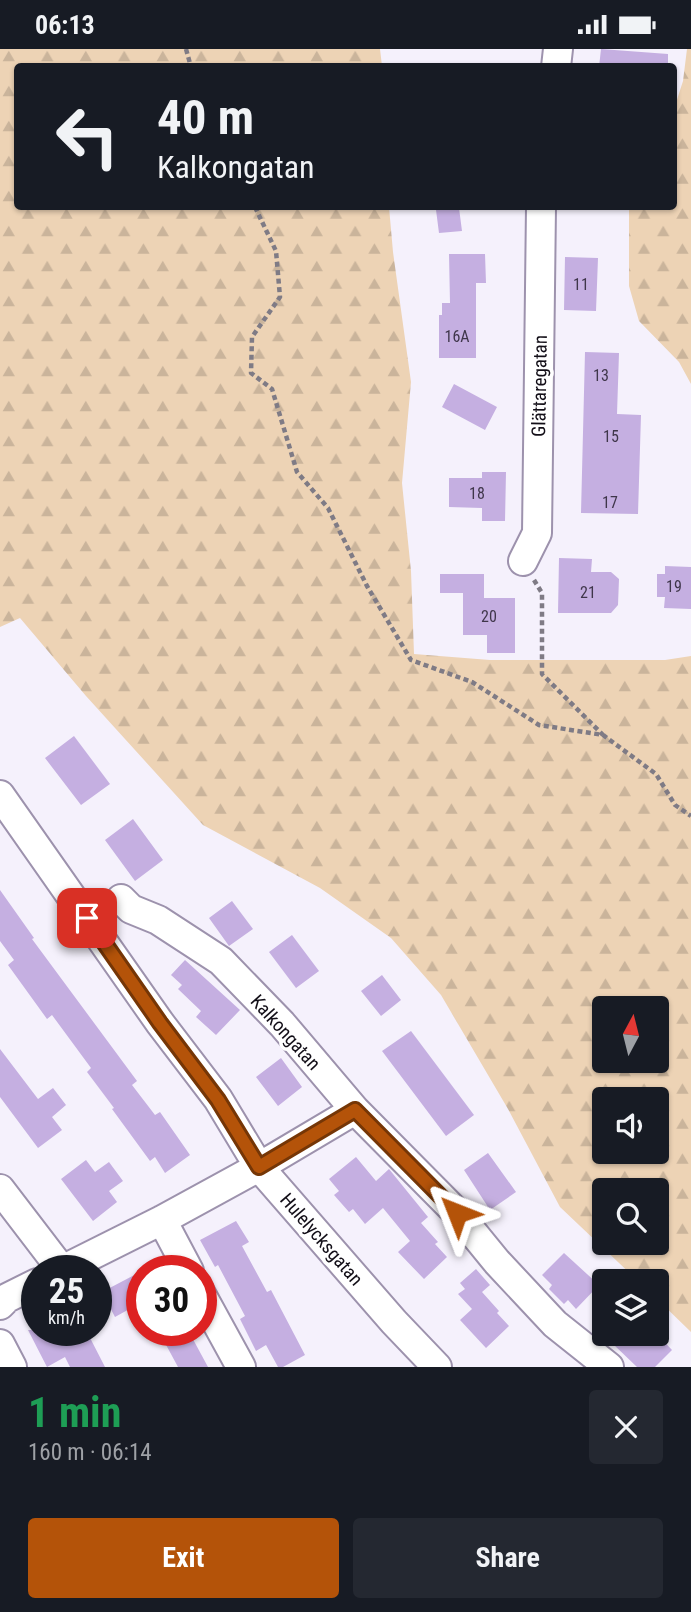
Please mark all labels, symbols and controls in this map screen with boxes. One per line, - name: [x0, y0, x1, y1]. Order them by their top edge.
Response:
- text: 06:13: [35, 10, 95, 40]
- text: 40 m: [157, 89, 254, 146]
- icon: left: [42, 91, 133, 182]
- text: Kalkongatan: [157, 148, 315, 186]
- house number: 11: [573, 275, 589, 294]
- house number: 16A: [444, 327, 470, 346]
- street label: Glättaregatan: [527, 335, 552, 437]
- house number: 13: [593, 366, 609, 385]
- house number: 15: [603, 427, 619, 446]
- house number: 18: [469, 484, 485, 503]
- house number: 17: [602, 493, 618, 512]
- house number: 19: [666, 577, 682, 596]
- house number: 21: [580, 583, 596, 602]
- house number: 20: [481, 607, 497, 626]
- pin: [57, 888, 117, 948]
- icon: arrive: [68, 899, 106, 937]
- street label: Kalkongatan: [246, 990, 325, 1075]
- north arrow: [592, 996, 668, 1073]
- map controls: [592, 996, 669, 1346]
- button: sound: [592, 1087, 669, 1164]
- position arrow: [420, 1176, 494, 1250]
- button: search: [592, 1178, 669, 1255]
- street label: Hulelycksgatan: [275, 1188, 368, 1290]
- speed limit sign: 30: [126, 1255, 217, 1346]
- button: layers: [592, 1269, 669, 1346]
- text: 25: [49, 1271, 84, 1312]
- text: km/h: [48, 1307, 85, 1328]
- text: 1 min: [28, 1388, 121, 1437]
- button: close: [589, 1390, 663, 1464]
- text: 160 m · 06:14: [28, 1439, 152, 1466]
- button: Exit: [28, 1518, 339, 1598]
- button: Share: [353, 1518, 663, 1598]

